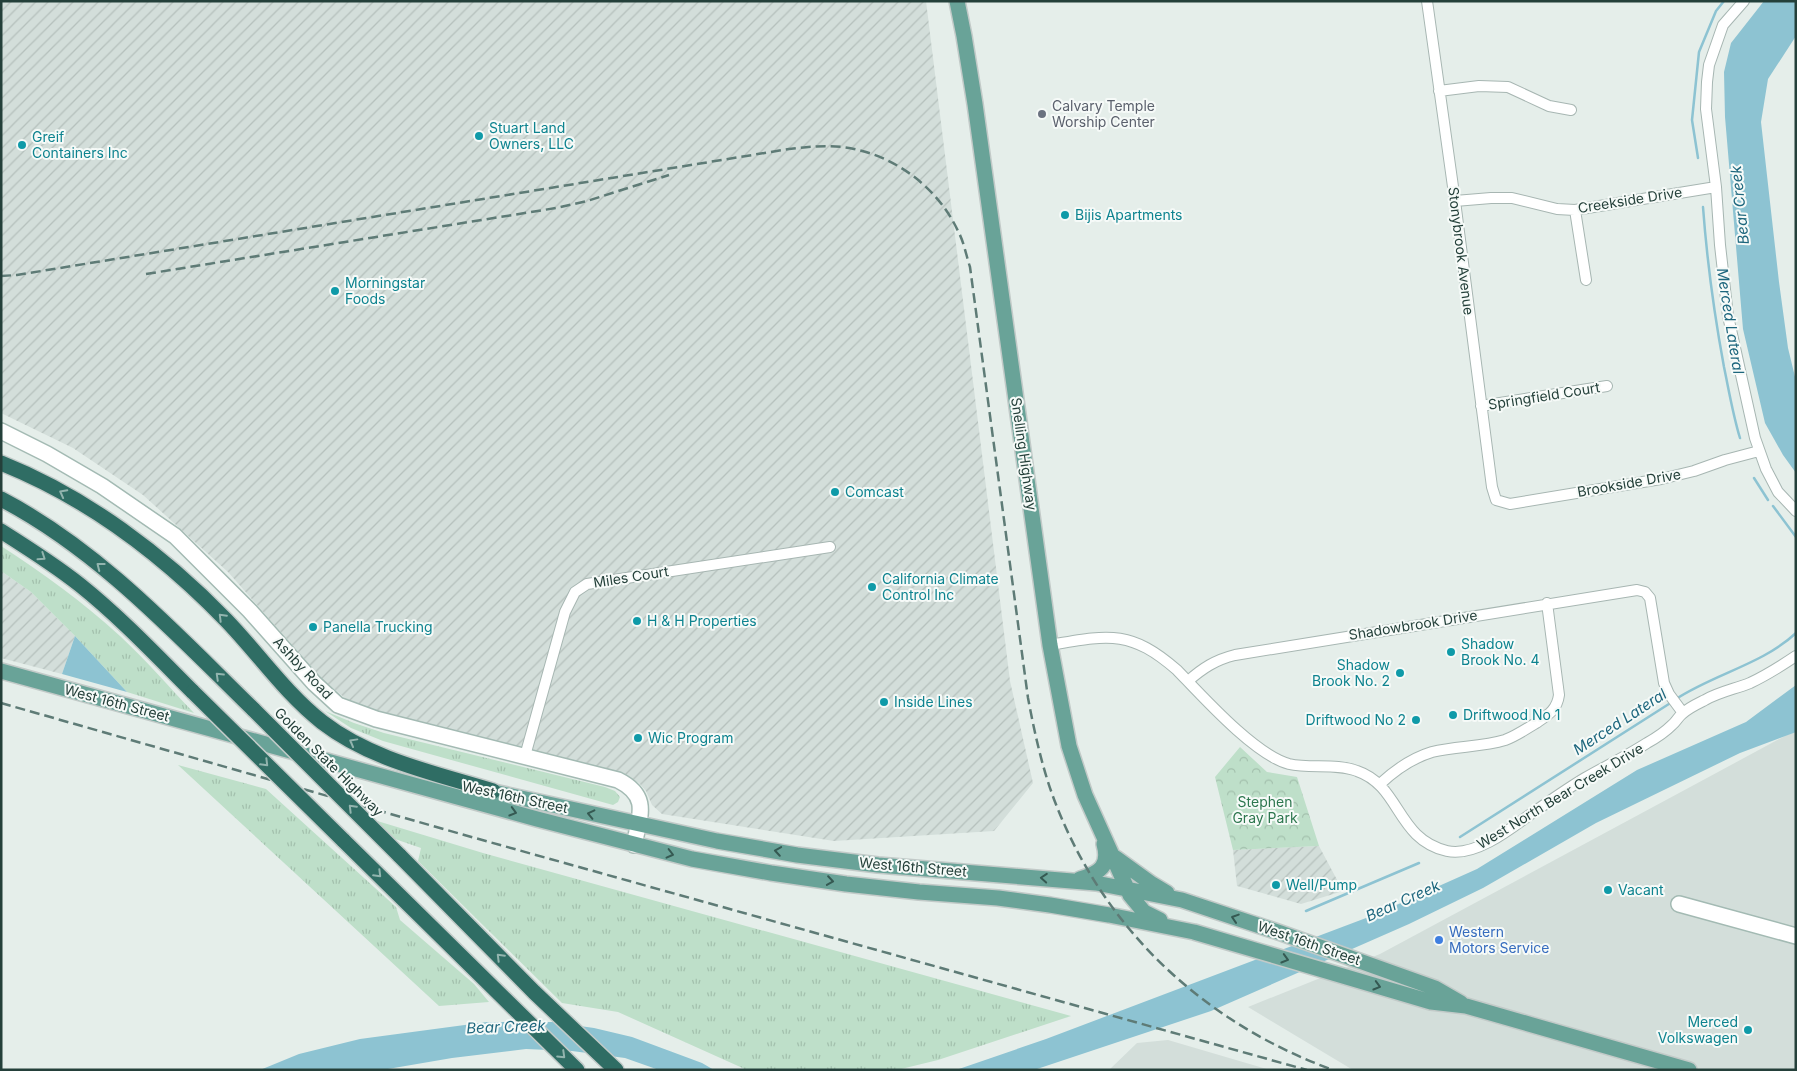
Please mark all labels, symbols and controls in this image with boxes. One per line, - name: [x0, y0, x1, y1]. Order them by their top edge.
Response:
- place label: Calvary Temple Worship Center: [1052, 97, 1155, 130]
- marker: Calvary Temple Worship Center: [1036, 108, 1048, 120]
- place label: Stuart Land Owners, LLC: [489, 119, 574, 152]
- place label: Greif Containers Inc: [32, 128, 128, 161]
- marker: Stuart Land Owners, LLC: [473, 130, 485, 142]
- marker: Greif Containers Inc: [16, 139, 28, 151]
- water label: Bear Creek: [1726, 164, 1753, 246]
- street label: Creekside Drive: [1577, 183, 1683, 216]
- street label: Stonybrook Avenue: [1445, 186, 1478, 316]
- place label: Bijis Apartments: [1075, 206, 1183, 223]
- marker: Bijis Apartments: [1059, 209, 1071, 221]
- water label: Merced Lateral: [1713, 266, 1748, 376]
- place label: Morningstar Foods: [345, 274, 425, 307]
- marker: Morningstar Foods: [329, 285, 341, 297]
- street label: Springfield Court: [1487, 378, 1601, 413]
- street label: Snelling Highway: [1008, 396, 1041, 512]
- street label: Brookside Drive: [1576, 465, 1682, 500]
- place label: Comcast: [845, 483, 904, 500]
- marker: Comcast: [829, 486, 841, 498]
- one-way arrow: [59, 489, 68, 499]
- one-way arrow: [37, 551, 46, 560]
- street label: Miles Court: [592, 562, 670, 591]
- one-way arrow: [97, 563, 106, 571]
- place label: California Climate Control Inc: [882, 570, 999, 603]
- marker: California Climate Control Inc: [866, 581, 878, 593]
- street label: Shadowbrook Drive: [1347, 606, 1478, 643]
- place label: H & H Properties: [647, 612, 757, 629]
- one-way arrow: [219, 613, 228, 622]
- marker: H & H Properties: [631, 615, 643, 627]
- place label: Panella Trucking: [323, 618, 433, 635]
- marker: Panella Trucking: [307, 621, 319, 633]
- street label: Ashby Road: [270, 633, 337, 702]
- place label: Shadow Brook No. 4: [1461, 635, 1540, 668]
- marker: Shadow Brook No. 4: [1445, 646, 1457, 658]
- place label: Shadow Brook No. 2: [1312, 656, 1390, 689]
- marker: Shadow Brook No. 2: [1394, 667, 1406, 679]
- one-way arrow: [216, 673, 225, 682]
- street label: West 16th Street: [63, 680, 172, 725]
- water label: Merced Lateral: [1569, 684, 1670, 759]
- place label: Inside Lines: [894, 693, 973, 710]
- marker: Inside Lines: [878, 696, 890, 708]
- street label: Golden State Highway: [271, 704, 387, 820]
- place label: Driftwood No 1: [1463, 706, 1561, 723]
- marker: Driftwood No 1: [1447, 709, 1459, 721]
- place label: Driftwood No 2: [1306, 711, 1406, 728]
- marker: Driftwood No 2: [1410, 714, 1422, 726]
- place label: Wic Program: [648, 729, 733, 746]
- marker: Wic Program: [632, 732, 644, 744]
- one-way arrow: [349, 738, 358, 748]
- street label: West North Bear Creek Drive: [1474, 739, 1646, 852]
- one-way arrow: [260, 757, 269, 766]
- street label: West 16th Street: [461, 777, 570, 816]
- park label: Stephen Gray Park: [1232, 793, 1298, 826]
- one-way arrow: [349, 805, 358, 814]
- one-way arrow: [509, 806, 518, 817]
- one-way arrow: [586, 809, 595, 819]
- one-way arrow: [774, 847, 783, 857]
- one-way arrow: [666, 848, 675, 859]
- street label: West 16th Street: [859, 853, 968, 880]
- one-way arrow: [372, 868, 381, 877]
- one-way arrow: [1040, 873, 1048, 884]
- water label: Bear Creek: [1363, 875, 1444, 925]
- one-way arrow: [826, 876, 834, 886]
- place label: Well/Pump: [1286, 876, 1357, 893]
- marker: Well/Pump: [1270, 879, 1282, 891]
- place label: Vacant: [1618, 881, 1664, 898]
- marker: Vacant: [1602, 884, 1614, 896]
- one-way arrow: [1231, 914, 1240, 924]
- street label: West 16th Street: [1255, 917, 1363, 968]
- place label: Western Motors Service: [1449, 923, 1550, 956]
- marker: Western Motors Service: [1433, 934, 1445, 946]
- one-way arrow: [497, 954, 506, 963]
- one-way arrow: [1281, 954, 1289, 964]
- one-way arrow: [1372, 981, 1381, 991]
- place label: Merced Volkswagen: [1658, 1013, 1738, 1046]
- water label: Bear Creek: [466, 1016, 547, 1037]
- marker: Merced Volkswagen: [1742, 1024, 1754, 1036]
- one-way arrow: [556, 1049, 565, 1058]

